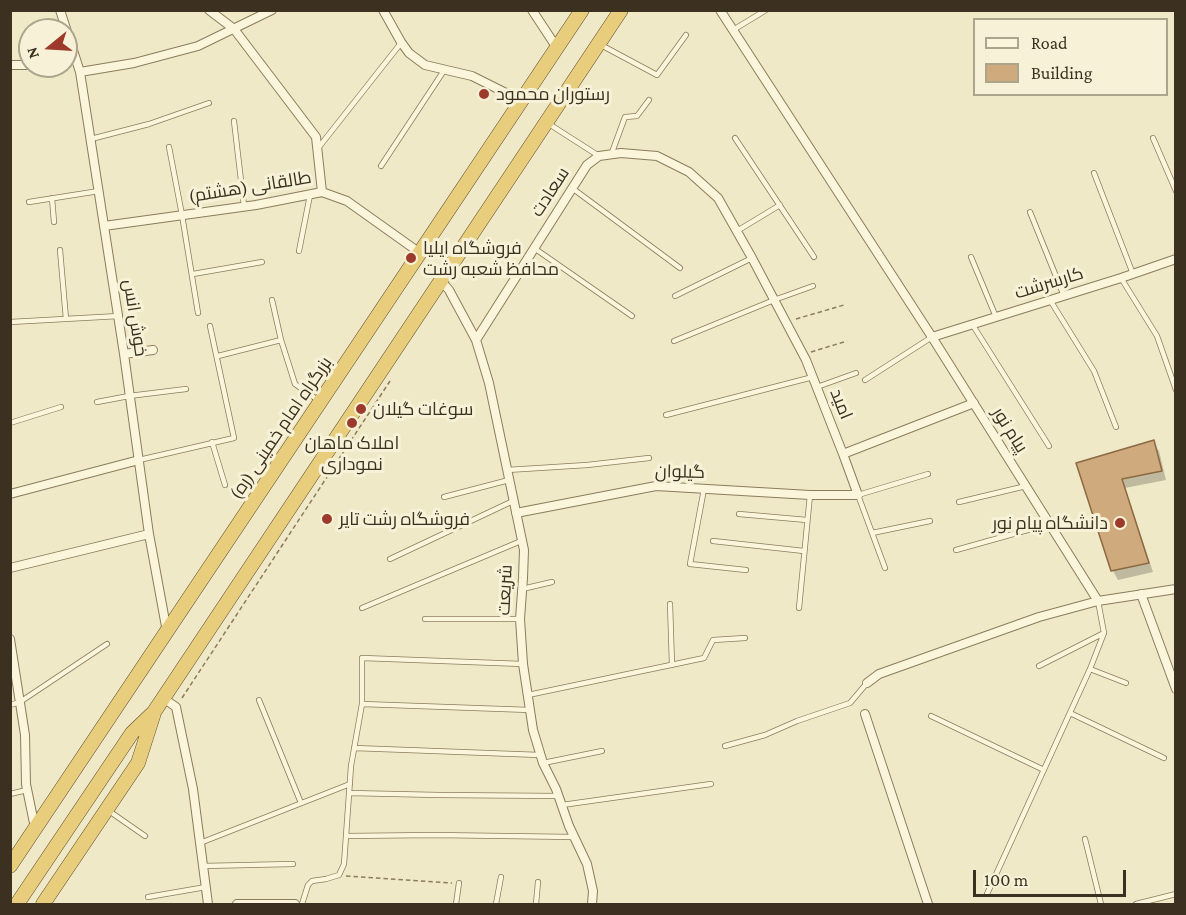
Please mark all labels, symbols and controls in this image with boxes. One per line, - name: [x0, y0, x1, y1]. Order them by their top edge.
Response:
- north arrow: [18, 18, 78, 78]
- legend: [973, 18, 1168, 96]
- text: Road: [1031, 33, 1068, 53]
- text: N: [23, 45, 42, 61]
- text: Building: [1031, 63, 1092, 83]
- place label: رستوران محمود: [496, 83, 610, 105]
- marker: رستوران محمود: [477, 87, 491, 101]
- street label: سعادت: [526, 163, 574, 221]
- street label: طالقانی (هشتم): [187, 167, 313, 207]
- place label: فروشگاه ایلیا محافظ شعبه رشت: [423, 237, 559, 280]
- marker: فروشگاه ایلیا محافظ شعبه رشت: [404, 251, 418, 265]
- street label: کارسرشت: [1012, 262, 1086, 304]
- street label: خوش انس: [118, 278, 152, 358]
- street label: بزرگراه امام خمینی (ره): [225, 353, 337, 503]
- street label: امید: [825, 385, 857, 423]
- place label: سوغات گیلان: [373, 398, 473, 420]
- marker: سوغات گیلان: [354, 402, 368, 416]
- street label: پیام نور: [988, 403, 1032, 457]
- marker: املاک ماهان نموداری: [345, 416, 359, 430]
- place label: املاک ماهان نموداری: [305, 432, 399, 474]
- street label: گیلوان: [655, 461, 705, 483]
- place label: فروشگاه رشت تاير: [339, 508, 470, 530]
- marker: فروشگاه رشت تاير: [320, 512, 334, 526]
- place label: دانشگاه پیام نور: [992, 512, 1108, 534]
- marker: دانشگاه پیام نور: [1113, 516, 1127, 530]
- street label: شریعت: [493, 564, 517, 616]
- scale bar: [976, 858, 1129, 896]
- text: 100 m: [984, 870, 1028, 890]

